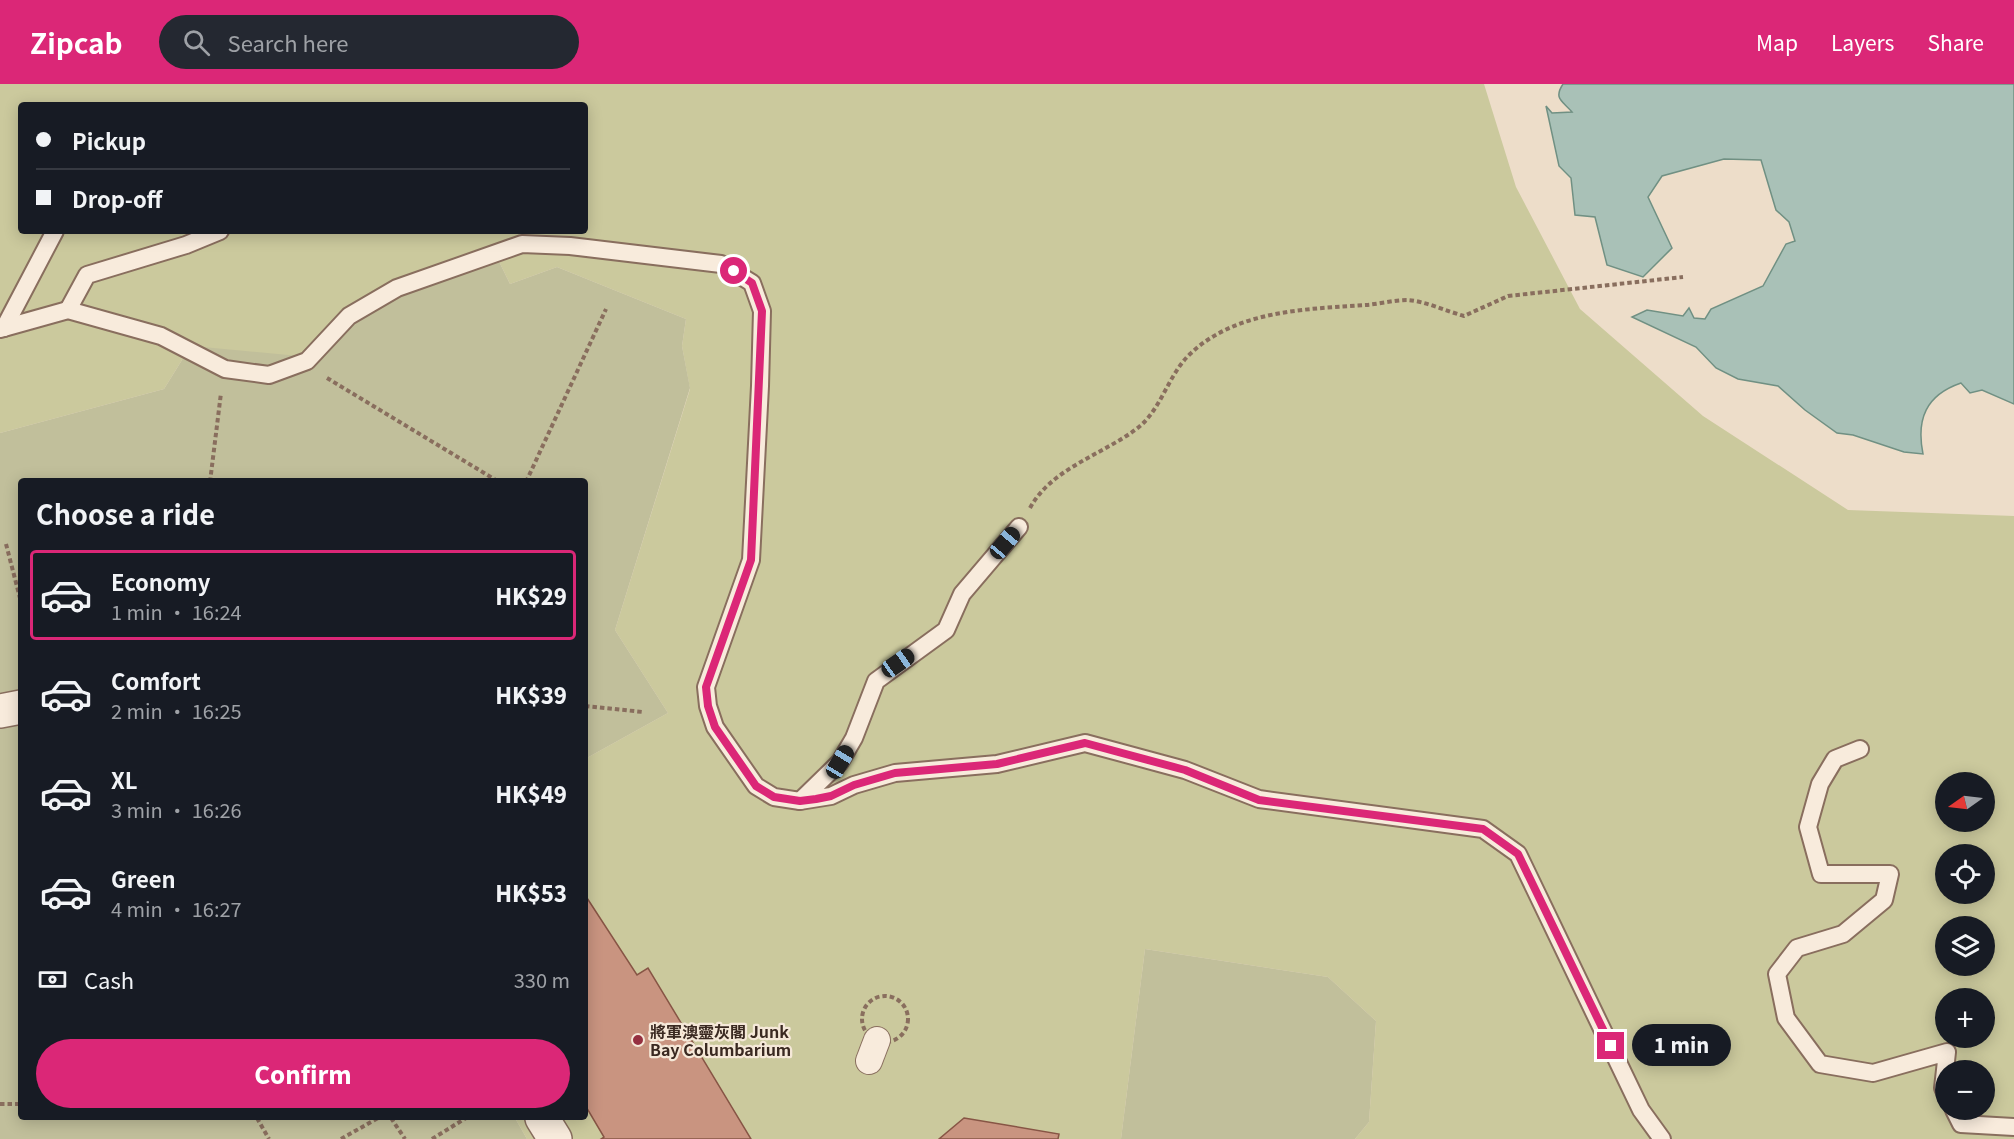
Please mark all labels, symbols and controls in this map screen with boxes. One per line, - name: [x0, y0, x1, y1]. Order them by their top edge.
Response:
- search box: [159, 15, 579, 69]
- text: Zipcab: [30, 22, 123, 62]
- icon: search: [180, 26, 213, 59]
- text: Search here: [228, 26, 349, 58]
- text: Map: [1756, 27, 1798, 57]
- text: Layers: [1831, 27, 1894, 57]
- text: Share: [1927, 27, 1984, 57]
- text: Pickup: [72, 124, 146, 156]
- text: Drop-off: [72, 182, 162, 214]
- route start: [720, 257, 747, 284]
- text: Choose a ride: [36, 494, 215, 533]
- car: [987, 523, 1023, 563]
- text: Economy: [111, 565, 210, 597]
- icon: car: [39, 568, 93, 622]
- text: HK$29: [495, 579, 567, 611]
- text: 1 min · 16:24: [111, 597, 242, 626]
- car: [878, 645, 918, 681]
- text: Comfort: [111, 664, 201, 696]
- icon: car: [39, 667, 93, 721]
- text: HK$39: [495, 678, 567, 710]
- text: 2 min · 16:25: [111, 696, 242, 725]
- car: [823, 742, 857, 782]
- text: XL: [111, 763, 138, 795]
- icon: car: [39, 766, 93, 820]
- north arrow: [1935, 772, 1995, 832]
- map controls: [1935, 772, 1995, 1120]
- text: HK$49: [495, 777, 567, 809]
- text: 3 min · 16:26: [111, 795, 242, 824]
- button: locate: [1935, 844, 1995, 904]
- text: Green: [111, 862, 176, 894]
- icon: car: [39, 865, 93, 919]
- text: HK$53: [495, 876, 567, 908]
- text: 4 min · 16:27: [111, 894, 242, 923]
- button: layers: [1935, 916, 1995, 976]
- icon: cash: [36, 963, 69, 996]
- text: Cash: [84, 963, 134, 995]
- text: 330 m: [514, 965, 570, 994]
- button: +: [1935, 988, 1995, 1048]
- place label: 將軍澳靈灰閣 Junk Bay Columbarium: [650, 1019, 791, 1061]
- callout: 1 min: [1632, 1025, 1731, 1067]
- text: 1 min: [1654, 1030, 1709, 1059]
- route end: [1597, 1032, 1624, 1059]
- marker: 將軍澳靈灰閣 Junk Bay Columbarium: [631, 1033, 645, 1047]
- button: Confirm: [36, 1039, 570, 1108]
- button: −: [1935, 1060, 1995, 1120]

